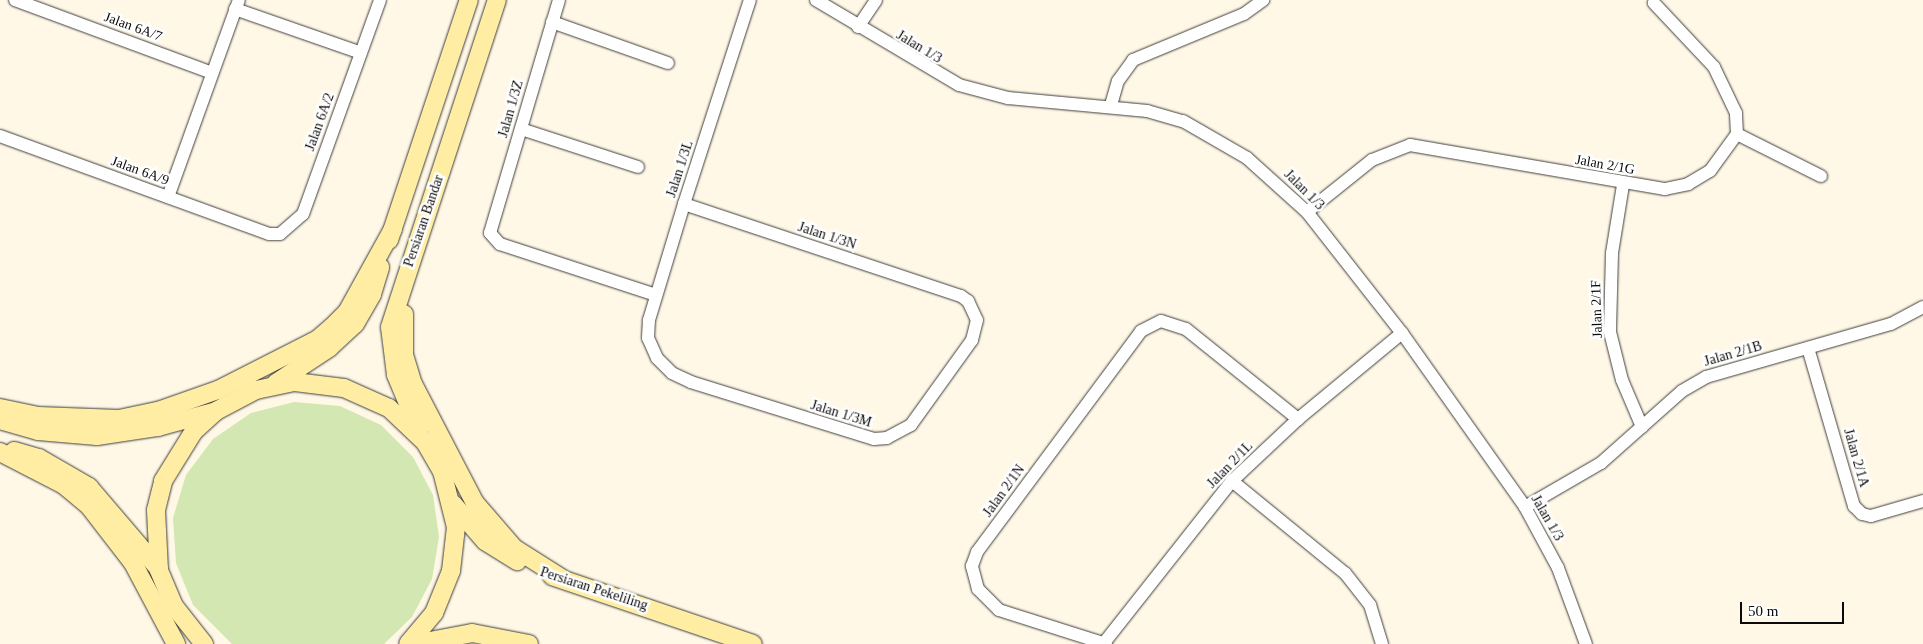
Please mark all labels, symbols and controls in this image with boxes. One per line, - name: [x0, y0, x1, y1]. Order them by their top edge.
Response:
- street label: Jalan 6A/7: [102, 9, 164, 45]
- street label: Jalan 1/3: [893, 27, 945, 67]
- street label: Jalan 1/3Z: [495, 78, 527, 140]
- street label: Jalan 6A/2: [302, 91, 338, 153]
- street label: Jalan 1/3L: [663, 138, 697, 200]
- street label: Jalan 2/1G: [1574, 151, 1636, 179]
- street label: Jalan 6A/9: [109, 153, 171, 189]
- street label: Jalan 1/3: [1280, 166, 1328, 214]
- street label: Persiaran Bandar: [400, 173, 448, 269]
- street label: Jalan 1/3N: [796, 219, 858, 253]
- street label: Jalan 2/1F: [1588, 280, 1606, 338]
- street label: Jalan 2/1B: [1702, 338, 1764, 370]
- street label: Jalan 1/3M: [809, 397, 873, 431]
- street label: Jalan 2/1A: [1840, 427, 1872, 489]
- street label: Jalan 2/1L: [1204, 438, 1256, 492]
- street label: Jalan 2/1N: [979, 462, 1029, 520]
- street label: Jalan 1/3: [1527, 492, 1567, 544]
- street label: Persiaran Pekeliling: [538, 564, 650, 614]
- scale bar: [1743, 592, 1847, 624]
- text: 50 m: [1748, 603, 1778, 619]

